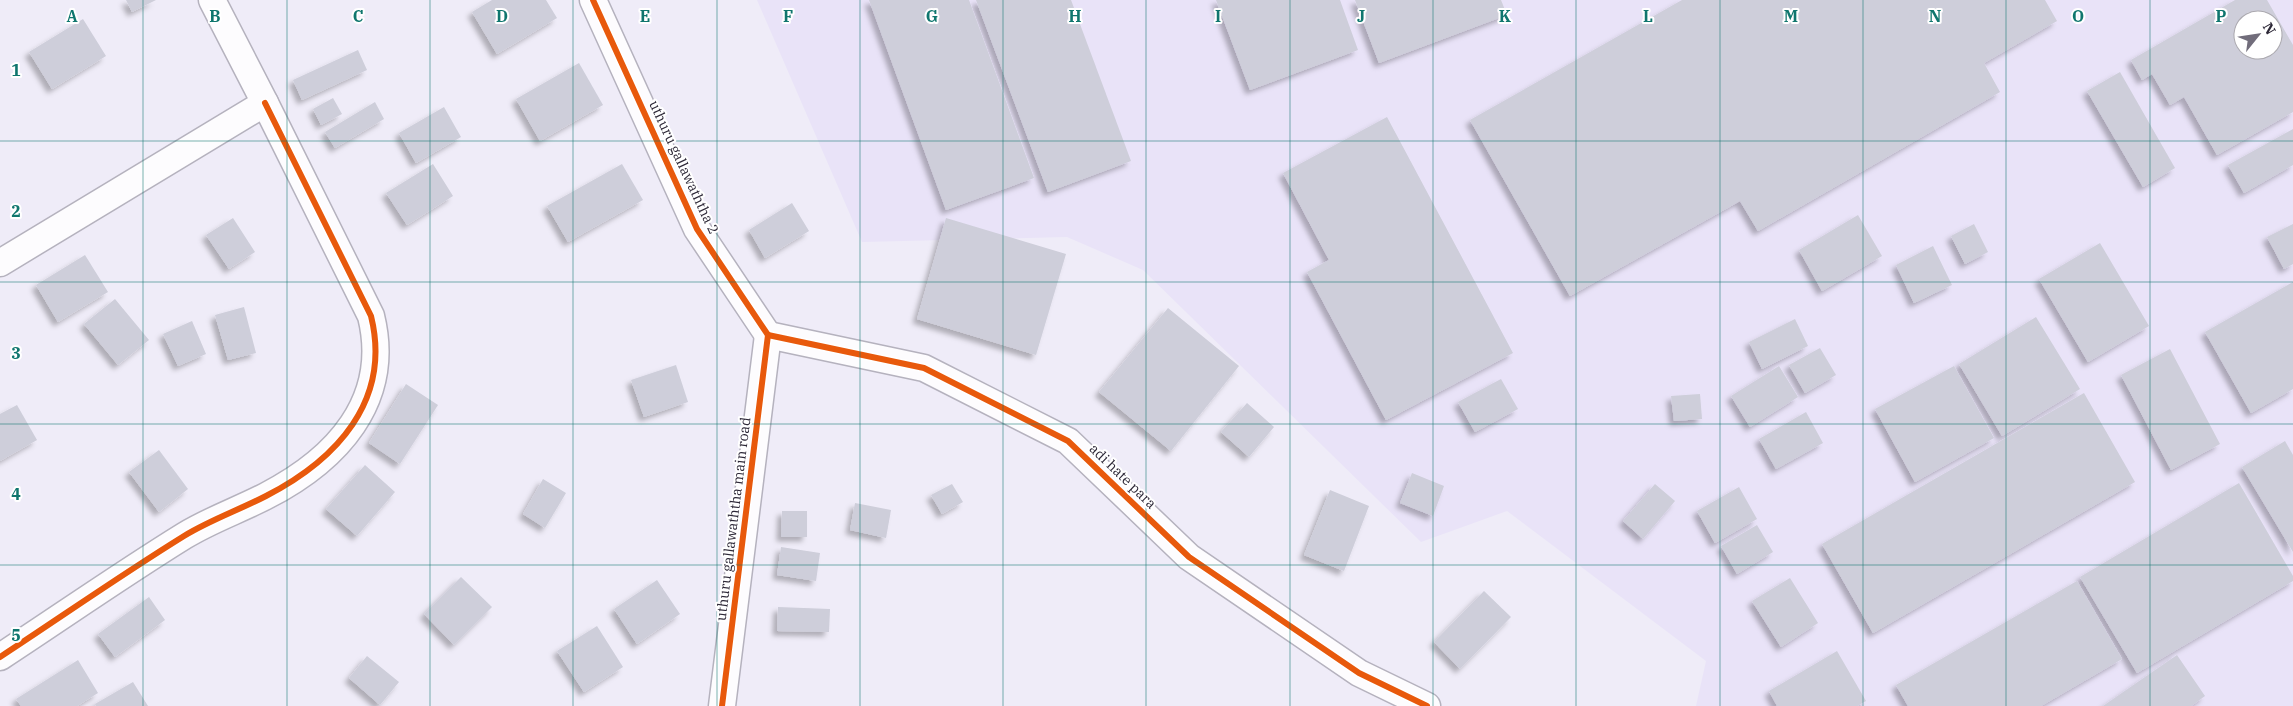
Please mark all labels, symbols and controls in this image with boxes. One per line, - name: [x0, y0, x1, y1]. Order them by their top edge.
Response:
- text: A: [66, 6, 78, 26]
- text: B: [209, 6, 221, 26]
- text: C: [353, 6, 363, 26]
- text: D: [496, 6, 508, 26]
- text: E: [640, 6, 650, 26]
- text: F: [783, 6, 793, 26]
- text: G: [926, 6, 938, 26]
- text: H: [1069, 6, 1082, 26]
- text: I: [1215, 6, 1221, 26]
- text: J: [1357, 6, 1365, 26]
- text: K: [1499, 6, 1512, 26]
- text: L: [1643, 6, 1653, 26]
- text: M: [1784, 6, 1798, 26]
- text: N: [1929, 6, 1941, 26]
- text: O: [2072, 6, 2084, 26]
- text: P: [2216, 6, 2227, 26]
- north arrow: [2233, 10, 2283, 60]
- text: N: [2259, 19, 2280, 38]
- text: 1: [11, 60, 21, 80]
- street label: uthuru gallawaththa 2: [645, 97, 723, 237]
- text: 2: [11, 201, 21, 221]
- text: 3: [11, 343, 21, 363]
- street label: uthuru gallawaththa main road: [712, 416, 754, 622]
- street label: adi hate para: [1086, 440, 1160, 513]
- text: 4: [11, 484, 21, 504]
- text: 5: [11, 625, 21, 645]

